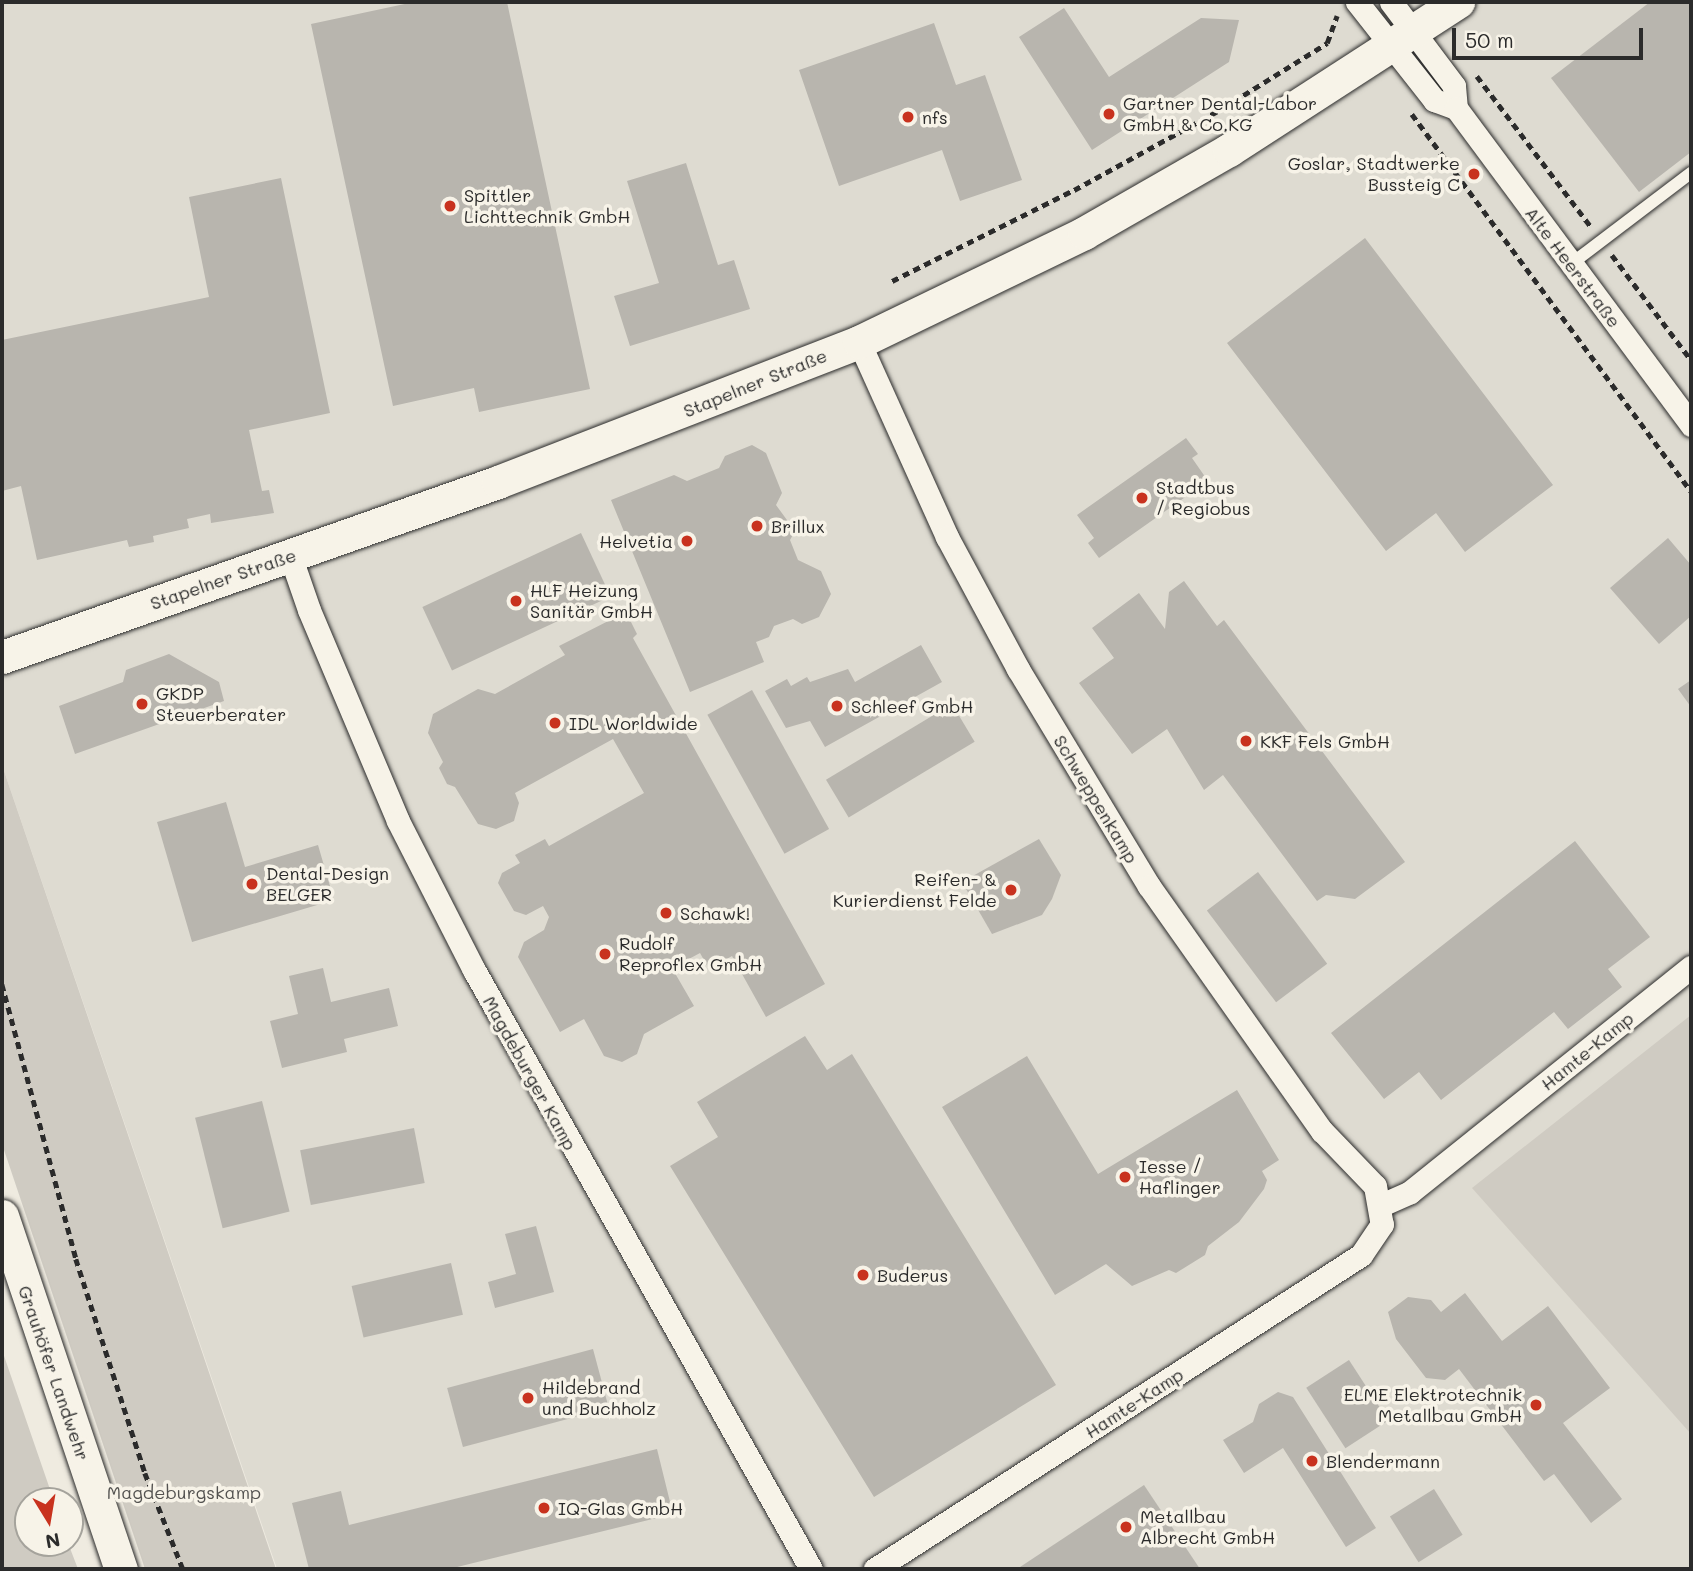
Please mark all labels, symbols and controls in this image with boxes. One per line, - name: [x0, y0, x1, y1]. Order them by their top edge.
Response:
- scale bar: [1455, 14, 1646, 58]
- text: 50 m: [1465, 26, 1514, 53]
- place label: Gartner Dental-Labor GmbH & Co.KG: [1123, 93, 1317, 136]
- place label: nfs: [922, 106, 948, 128]
- marker: Gartner Dental-Labor GmbH & Co.KG: [1101, 106, 1117, 122]
- marker: nfs: [900, 109, 916, 125]
- place label: Goslar, Stadtwerke Bussteig C: [1288, 153, 1460, 196]
- marker: Goslar, Stadtwerke Bussteig C: [1466, 166, 1482, 182]
- place label: Spittler Lichttechnik GmbH: [464, 185, 630, 228]
- marker: Spittler Lichttechnik GmbH: [442, 198, 458, 214]
- street label: Alte Heerstraße: [1521, 202, 1625, 332]
- street label: Stapelner Straße: [680, 344, 830, 422]
- place label: Stadtbus / Regiobus: [1156, 477, 1251, 520]
- marker: Stadtbus / Regiobus: [1134, 490, 1150, 506]
- place label: Brillux: [771, 515, 825, 537]
- marker: Brillux: [749, 518, 765, 534]
- place label: Helvetia: [599, 530, 673, 552]
- marker: Helvetia: [679, 533, 695, 549]
- street label: Stapelner Straße: [147, 544, 299, 614]
- place label: HLF Heizung Sanitär GmbH: [530, 580, 653, 622]
- marker: HLF Heizung Sanitär GmbH: [508, 593, 524, 609]
- place label: GKDP Steuerberater: [156, 683, 286, 726]
- place label: Schleef GmbH: [851, 695, 973, 717]
- marker: GKDP Steuerberater: [134, 696, 150, 712]
- marker: Schleef GmbH: [829, 698, 845, 714]
- place label: IDL Worldwide: [569, 712, 698, 734]
- marker: IDL Worldwide: [547, 715, 563, 731]
- place label: KKF Fels GmbH: [1260, 730, 1390, 752]
- street label: Schweppenkamp: [1049, 731, 1143, 867]
- marker: KKF Fels GmbH: [1238, 733, 1254, 749]
- place label: Dental-Design BELGER: [266, 863, 389, 906]
- place label: Reifen- & Kurierdienst Felde: [833, 869, 997, 912]
- marker: Dental-Design BELGER: [244, 876, 260, 892]
- marker: Reifen- & Kurierdienst Felde: [1003, 882, 1019, 898]
- place label: Schawk!: [680, 902, 750, 924]
- marker: Schawk!: [658, 905, 674, 921]
- place label: Rudolf Reproflex GmbH: [619, 933, 762, 976]
- marker: Rudolf Reproflex GmbH: [597, 946, 613, 962]
- street label: Magdeburger Kamp: [479, 992, 581, 1154]
- street label: Hamte-Kamp: [1536, 1007, 1638, 1095]
- place label: Iesse / Haflinger: [1139, 1156, 1221, 1198]
- marker: Iesse / Haflinger: [1117, 1169, 1133, 1185]
- place label: Buderus: [877, 1264, 948, 1286]
- marker: Buderus: [855, 1267, 871, 1283]
- street label: Grauhöfer Landwehr: [14, 1283, 94, 1463]
- street label: Hamte-Kamp: [1081, 1363, 1187, 1443]
- place label: Hildebrand und Buchholz: [542, 1377, 656, 1420]
- place label: ELME Elektrotechnik Metallbau GmbH: [1344, 1384, 1522, 1426]
- marker: Hildebrand und Buchholz: [520, 1390, 536, 1406]
- marker: ELME Elektrotechnik Metallbau GmbH: [1528, 1397, 1544, 1413]
- place label: Blendermann: [1326, 1450, 1440, 1472]
- marker: Blendermann: [1304, 1453, 1320, 1469]
- park label: Magdeburgskamp: [107, 1481, 261, 1503]
- north arrow: [14, 1487, 84, 1557]
- place label: IQ-Glas GmbH: [558, 1497, 683, 1519]
- marker: IQ-Glas GmbH: [536, 1500, 552, 1516]
- place label: Metallbau Albrecht GmbH: [1140, 1506, 1275, 1548]
- marker: Metallbau Albrecht GmbH: [1118, 1519, 1134, 1535]
- text: N: [43, 1527, 62, 1555]

